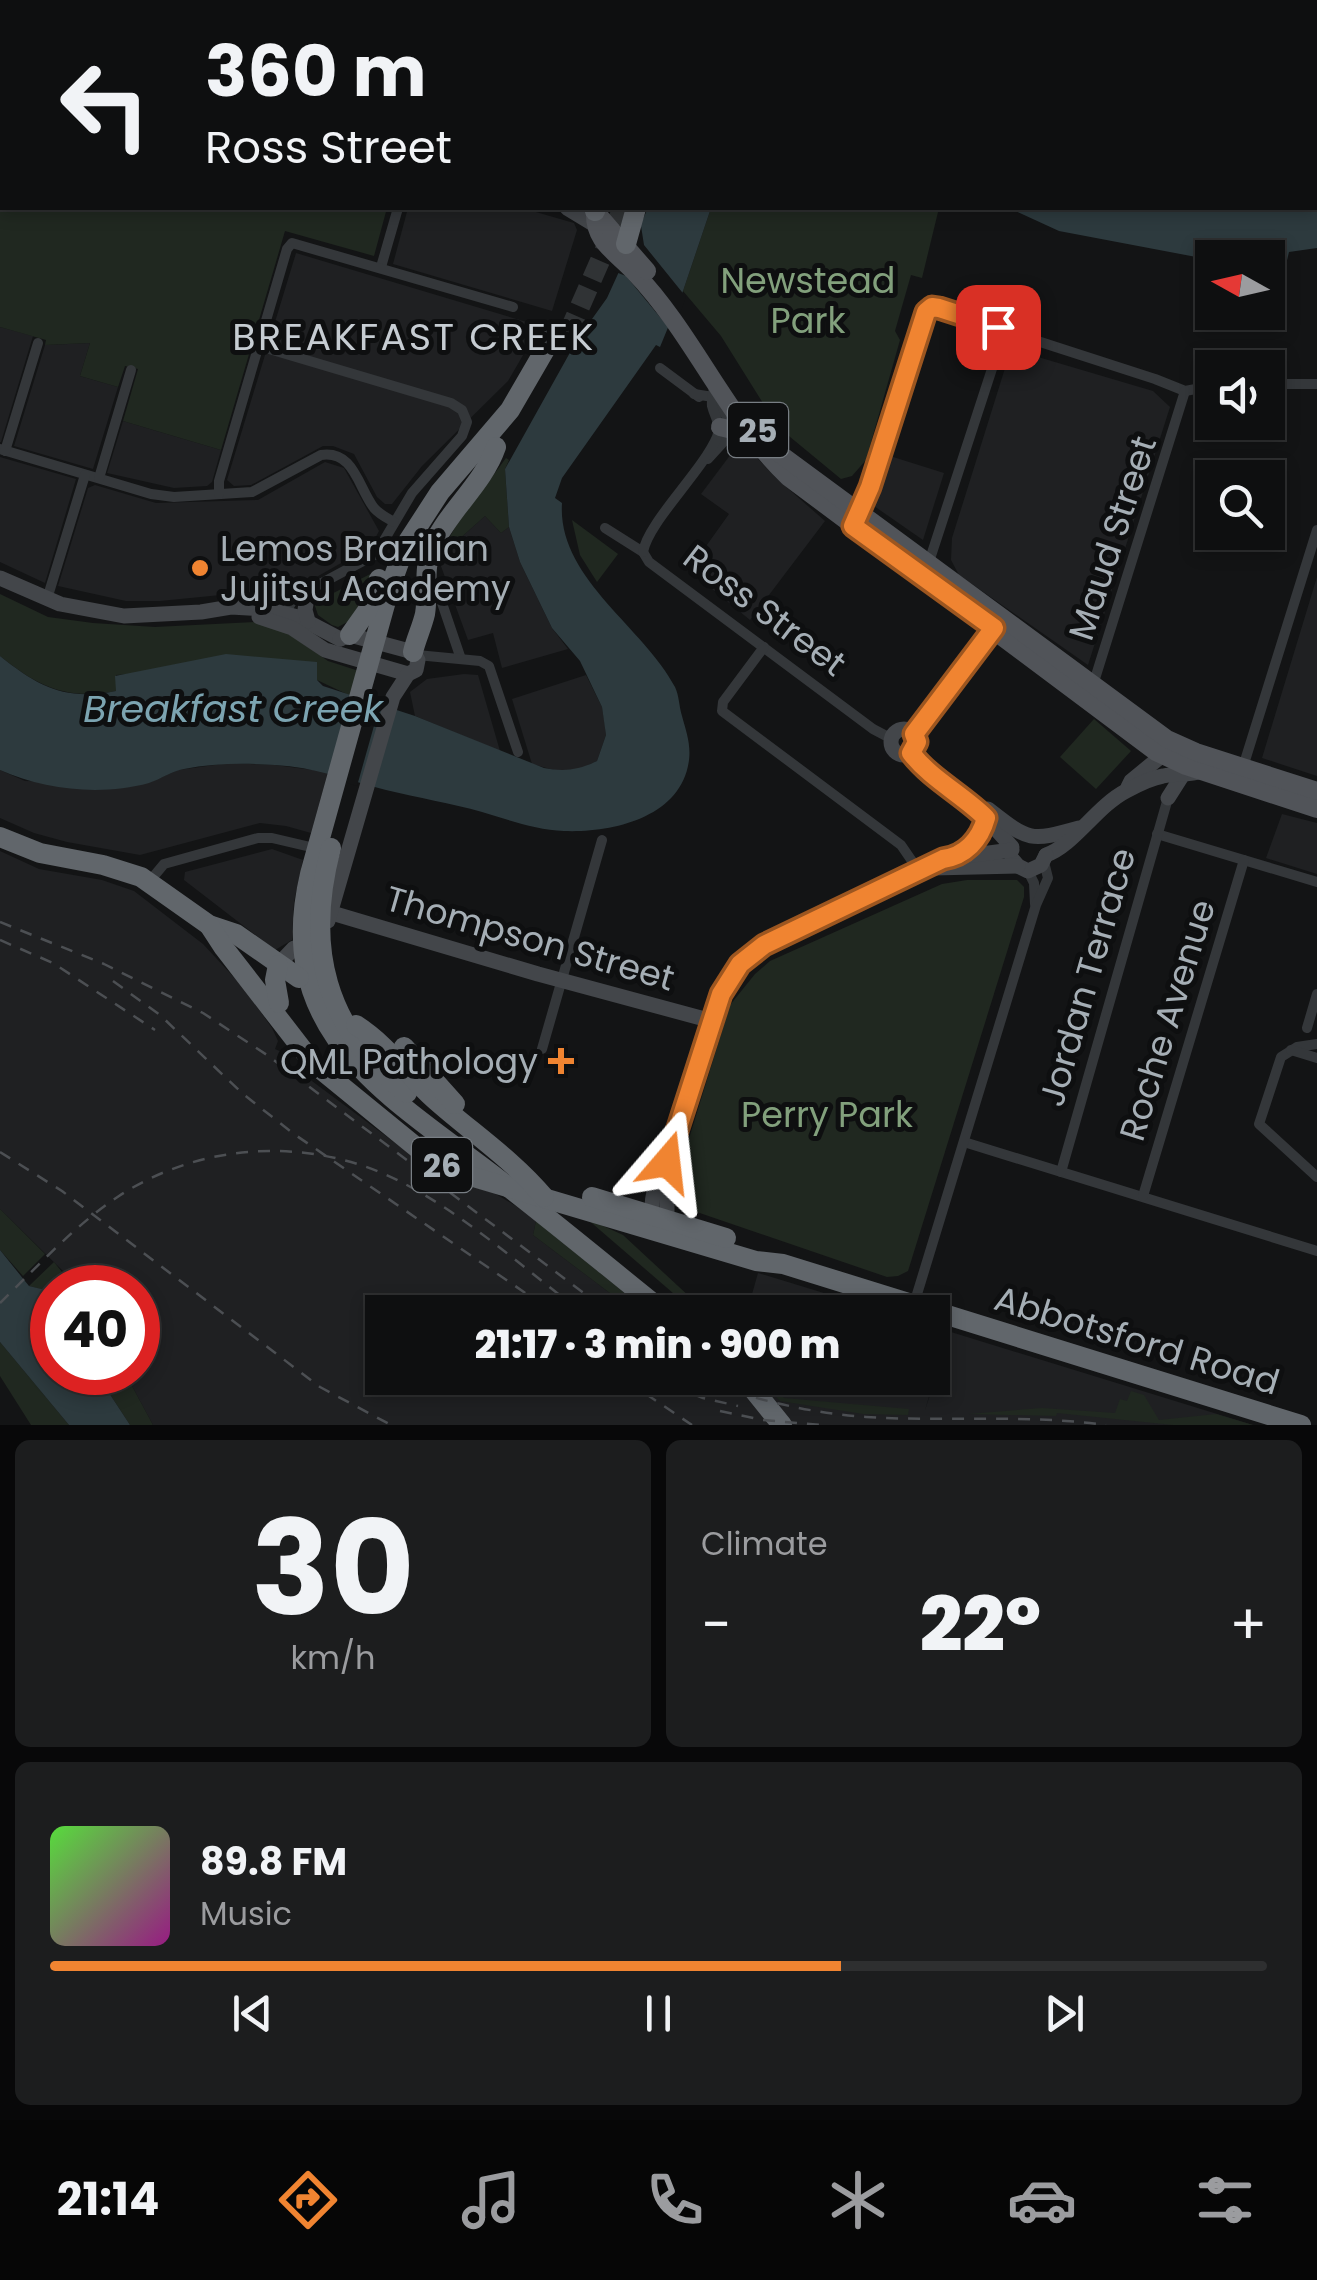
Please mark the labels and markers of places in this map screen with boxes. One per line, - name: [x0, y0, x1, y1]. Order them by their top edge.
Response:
- pin: [956, 285, 1041, 370]
- place label: Lemos Brazilian Jujitsu Academy: [220, 524, 511, 613]
- marker: Lemos Brazilian Jujitsu Academy: [189, 557, 211, 579]
- place label: QML Pathology: [280, 1037, 538, 1086]
- marker: QML Pathology: [548, 1048, 574, 1074]

